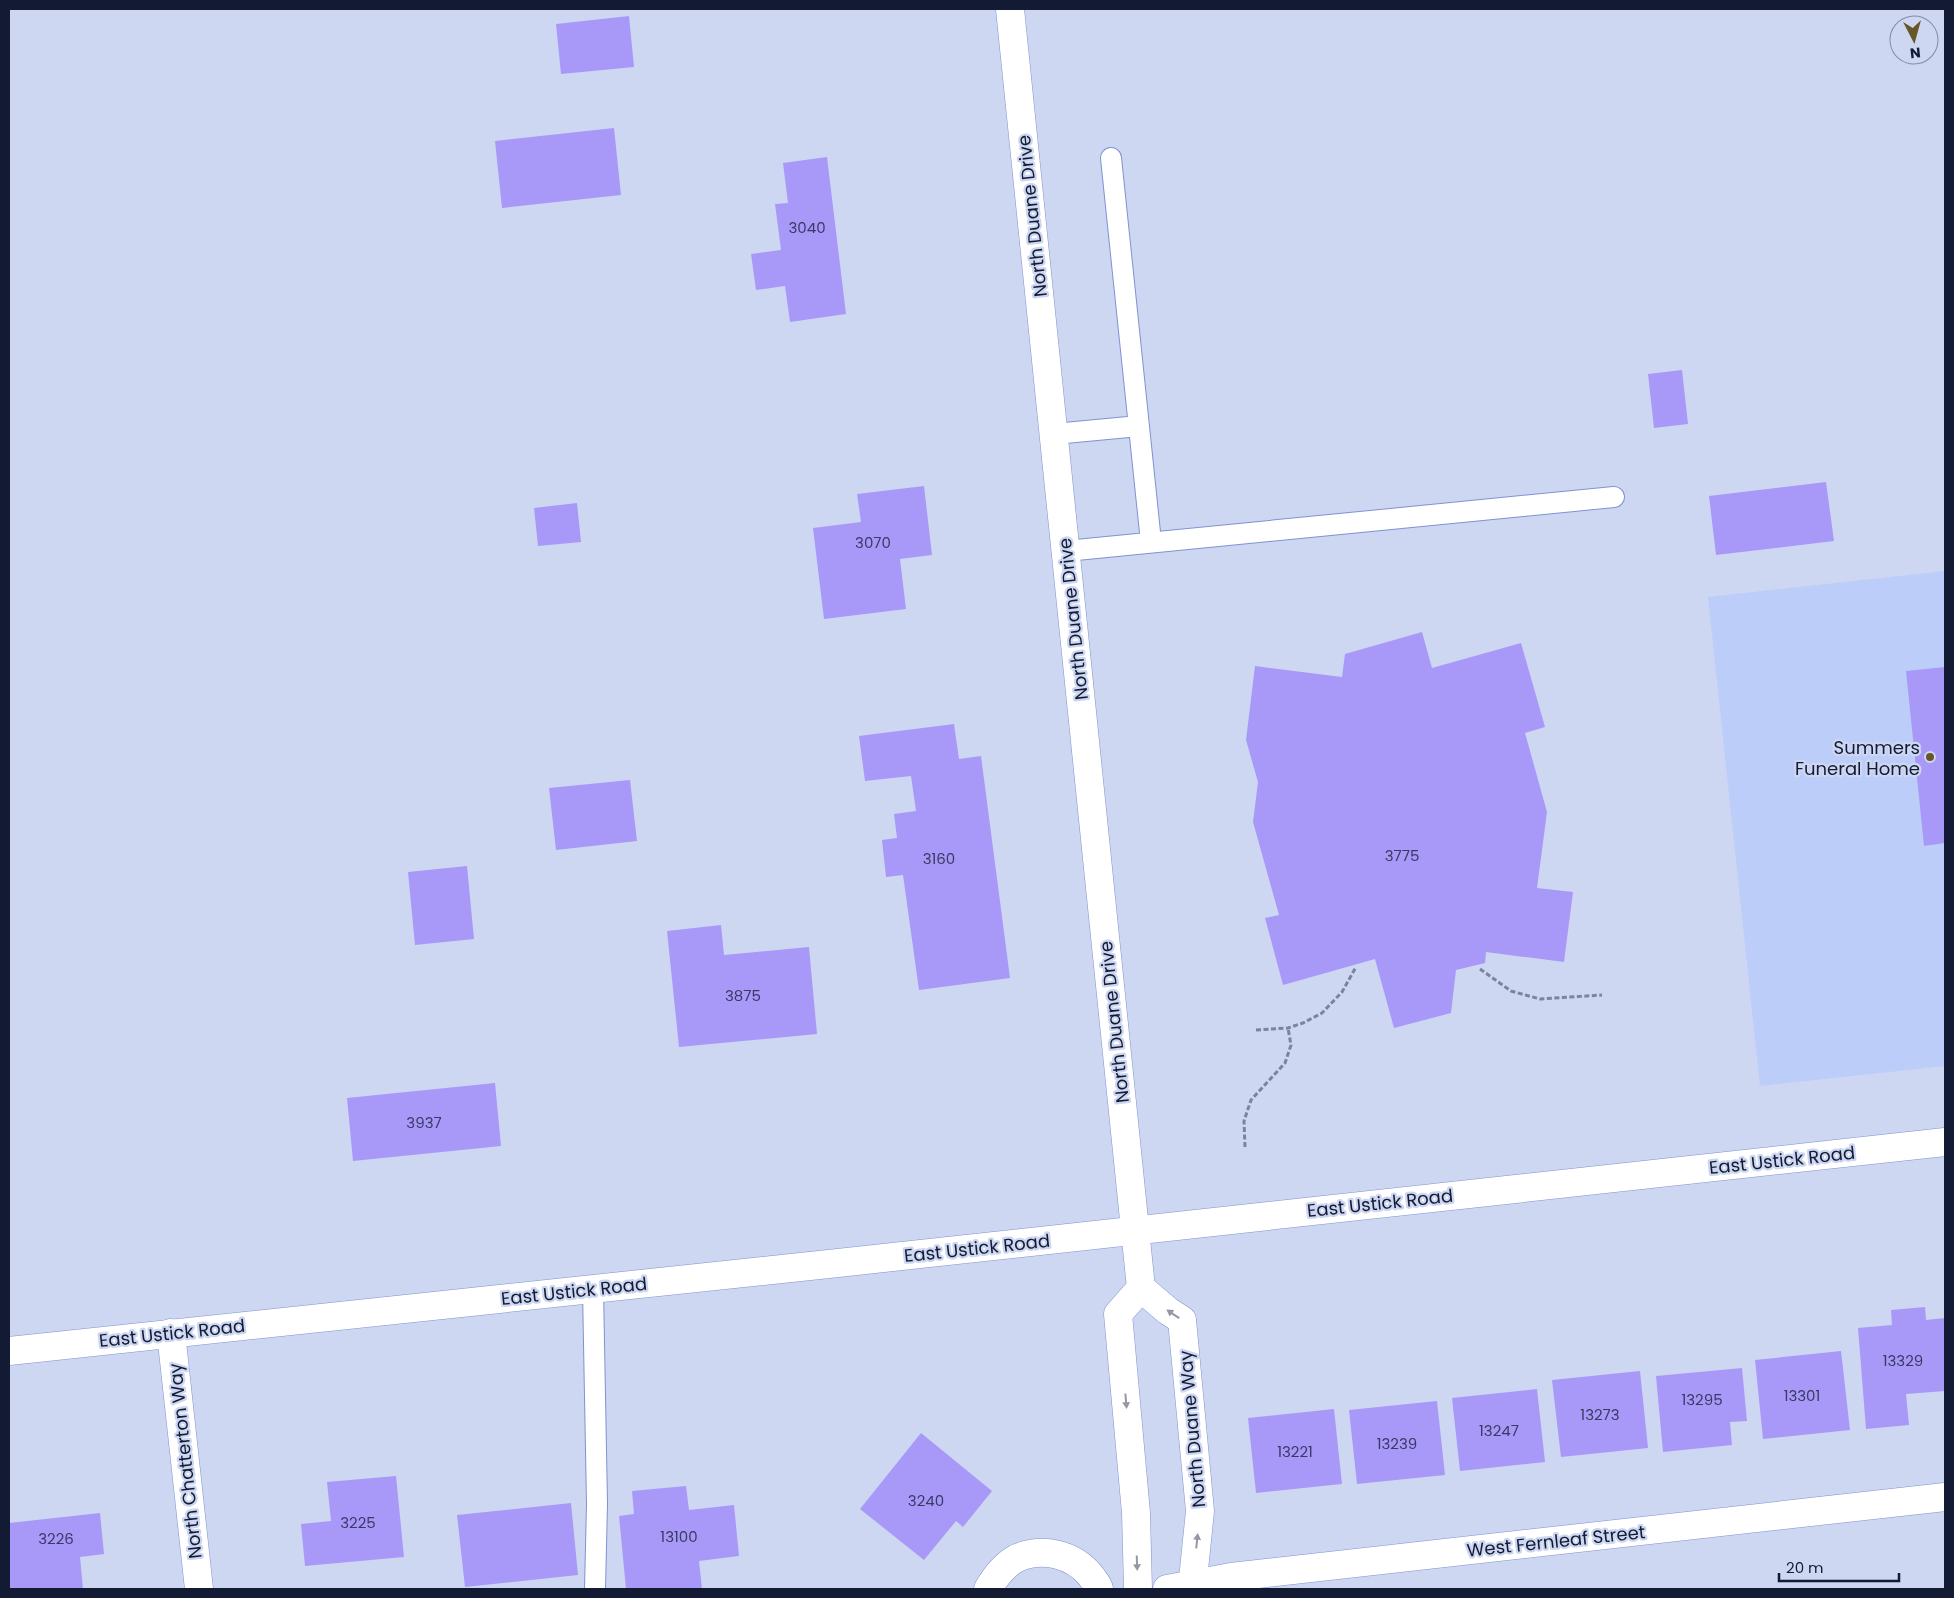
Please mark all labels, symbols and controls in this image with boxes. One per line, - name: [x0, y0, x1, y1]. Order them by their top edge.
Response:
- north arrow: [1889, 15, 1939, 65]
- text: N: [1909, 42, 1922, 63]
- street label: North Duane Drive: [1011, 134, 1053, 298]
- house number: 3040: [788, 217, 826, 238]
- house number: 3070: [855, 532, 891, 553]
- street label: North Duane Drive: [1052, 537, 1094, 701]
- place label: Summers Funeral Home: [1795, 735, 1920, 781]
- marker: Summers Funeral Home: [1924, 751, 1936, 763]
- house number: 3775: [1385, 845, 1419, 866]
- house number: 3160: [923, 848, 955, 869]
- street label: North Duane Drive: [1093, 940, 1135, 1104]
- house number: 3875: [725, 985, 761, 1006]
- house number: 3937: [406, 1112, 442, 1133]
- street label: East Ustick Road: [1708, 1140, 1856, 1180]
- street label: East Ustick Road: [1306, 1183, 1454, 1223]
- street label: East Ustick Road: [903, 1228, 1051, 1268]
- street label: East Ustick Road: [500, 1271, 648, 1311]
- one-way arrow: [1166, 1309, 1179, 1319]
- street label: East Ustick Road: [98, 1313, 246, 1353]
- street label: North Duane Way: [1173, 1349, 1211, 1509]
- house number: 13329: [1883, 1350, 1923, 1371]
- street label: North Chatterton Way: [162, 1362, 208, 1560]
- house number: 13301: [1784, 1385, 1820, 1406]
- house number: 13295: [1681, 1389, 1723, 1410]
- one-way arrow: [1122, 1393, 1130, 1409]
- house number: 13273: [1580, 1404, 1620, 1425]
- house number: 13247: [1479, 1420, 1519, 1441]
- house number: 13239: [1377, 1433, 1417, 1454]
- house number: 13221: [1277, 1441, 1313, 1462]
- house number: 3240: [908, 1490, 944, 1511]
- house number: 3225: [340, 1512, 376, 1533]
- street label: West Fernleaf Street: [1466, 1519, 1646, 1563]
- house number: 13100: [660, 1526, 698, 1547]
- house number: 3226: [38, 1528, 74, 1549]
- one-way arrow: [1193, 1532, 1201, 1548]
- scale bar: [1779, 1550, 1899, 1582]
- one-way arrow: [1134, 1555, 1142, 1571]
- text: 20 m: [1786, 1557, 1824, 1578]

